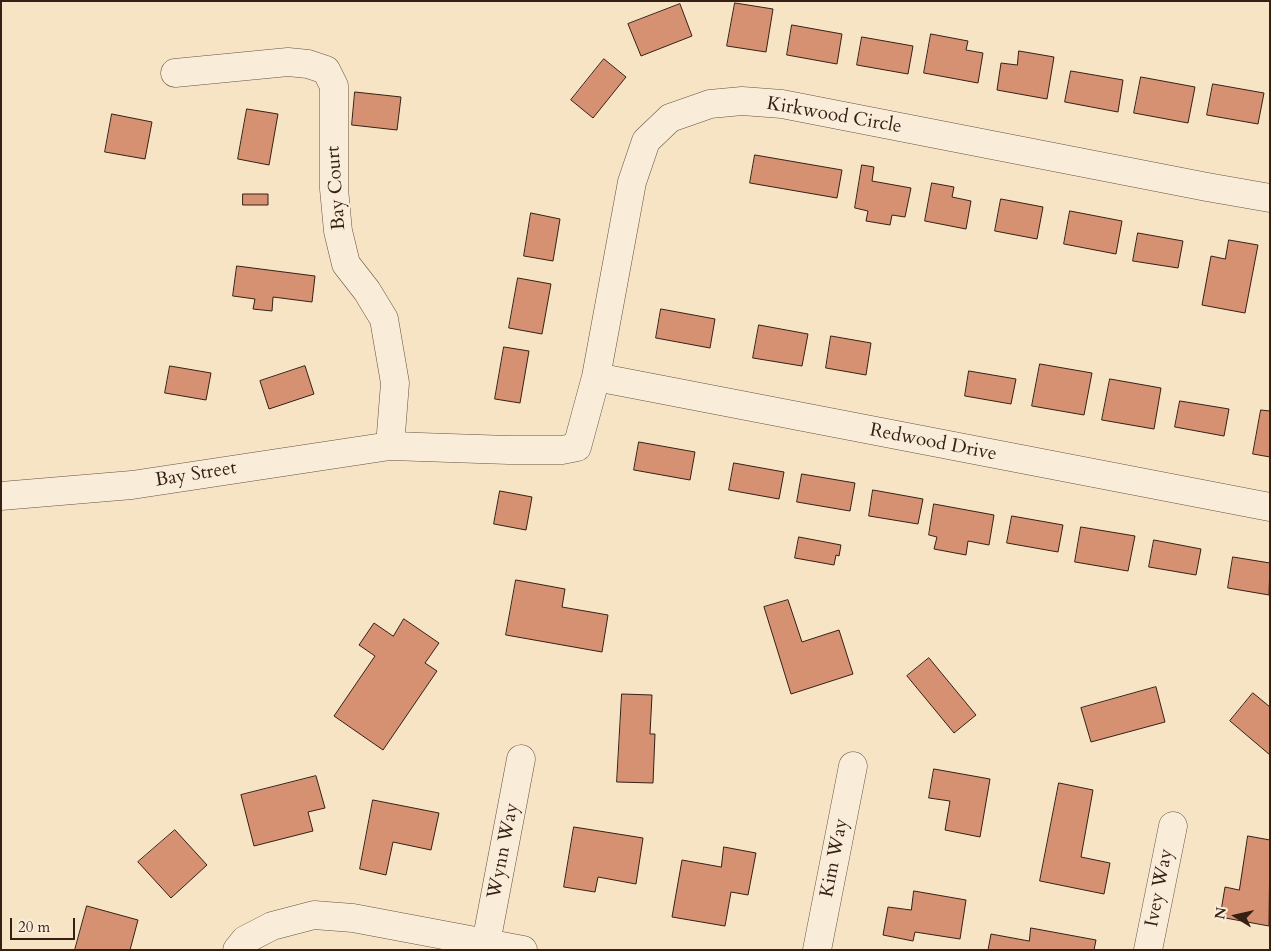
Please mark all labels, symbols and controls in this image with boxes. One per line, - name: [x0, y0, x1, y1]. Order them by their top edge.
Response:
- street label: Kirkwood Circle: [765, 93, 903, 139]
- street label: Bay Court: [323, 145, 351, 231]
- street label: Redwood Drive: [868, 420, 998, 466]
- street label: Bay Street: [154, 457, 238, 493]
- street label: Wynn Way: [484, 801, 524, 901]
- street label: Kim Way: [816, 817, 854, 899]
- street label: Ivey Way: [1141, 847, 1179, 929]
- north arrow: [1211, 891, 1261, 941]
- text: N: [1210, 906, 1231, 921]
- scale bar: [12, 908, 78, 940]
- text: 20 m: [18, 917, 50, 937]

